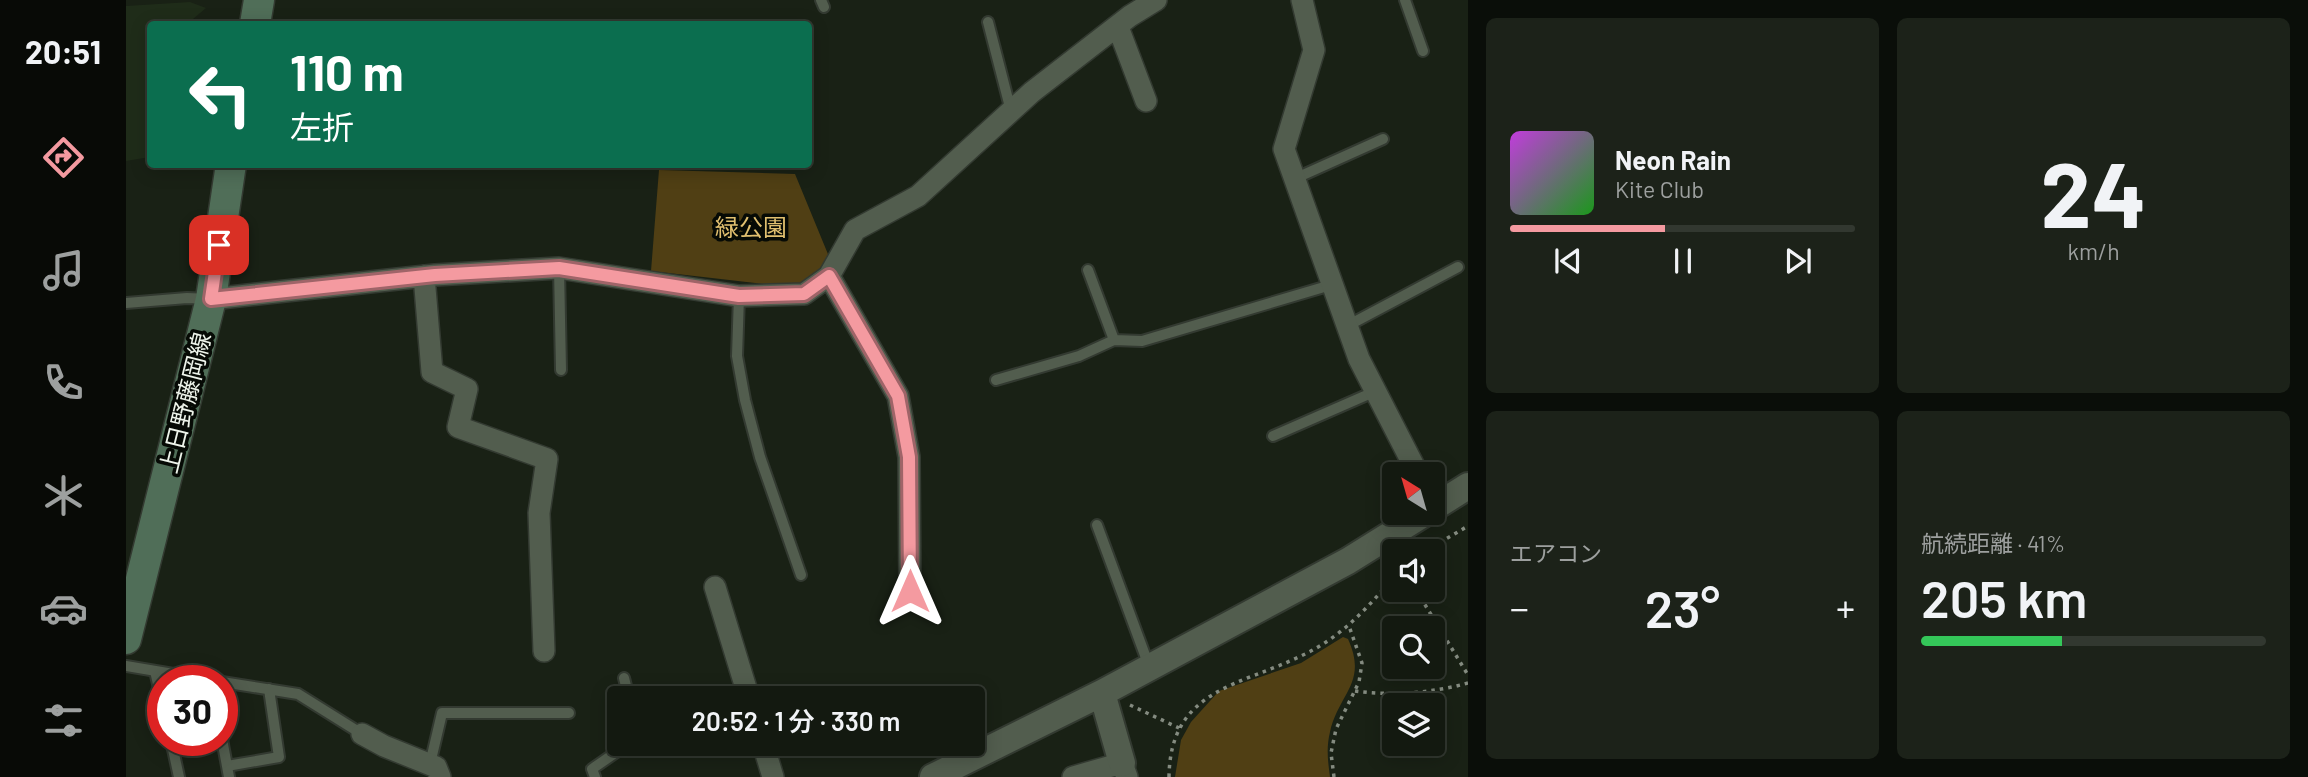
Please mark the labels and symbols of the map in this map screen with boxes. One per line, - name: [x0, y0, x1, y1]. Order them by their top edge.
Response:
- park label: 緑公園: [715, 212, 787, 241]
- pin: [189, 215, 249, 275]
- street label: 上日野藤岡線: [153, 329, 216, 476]
- north arrow: [1382, 462, 1446, 525]
- position arrow: [873, 554, 947, 628]
- speed limit sign: 30: [147, 665, 238, 756]

